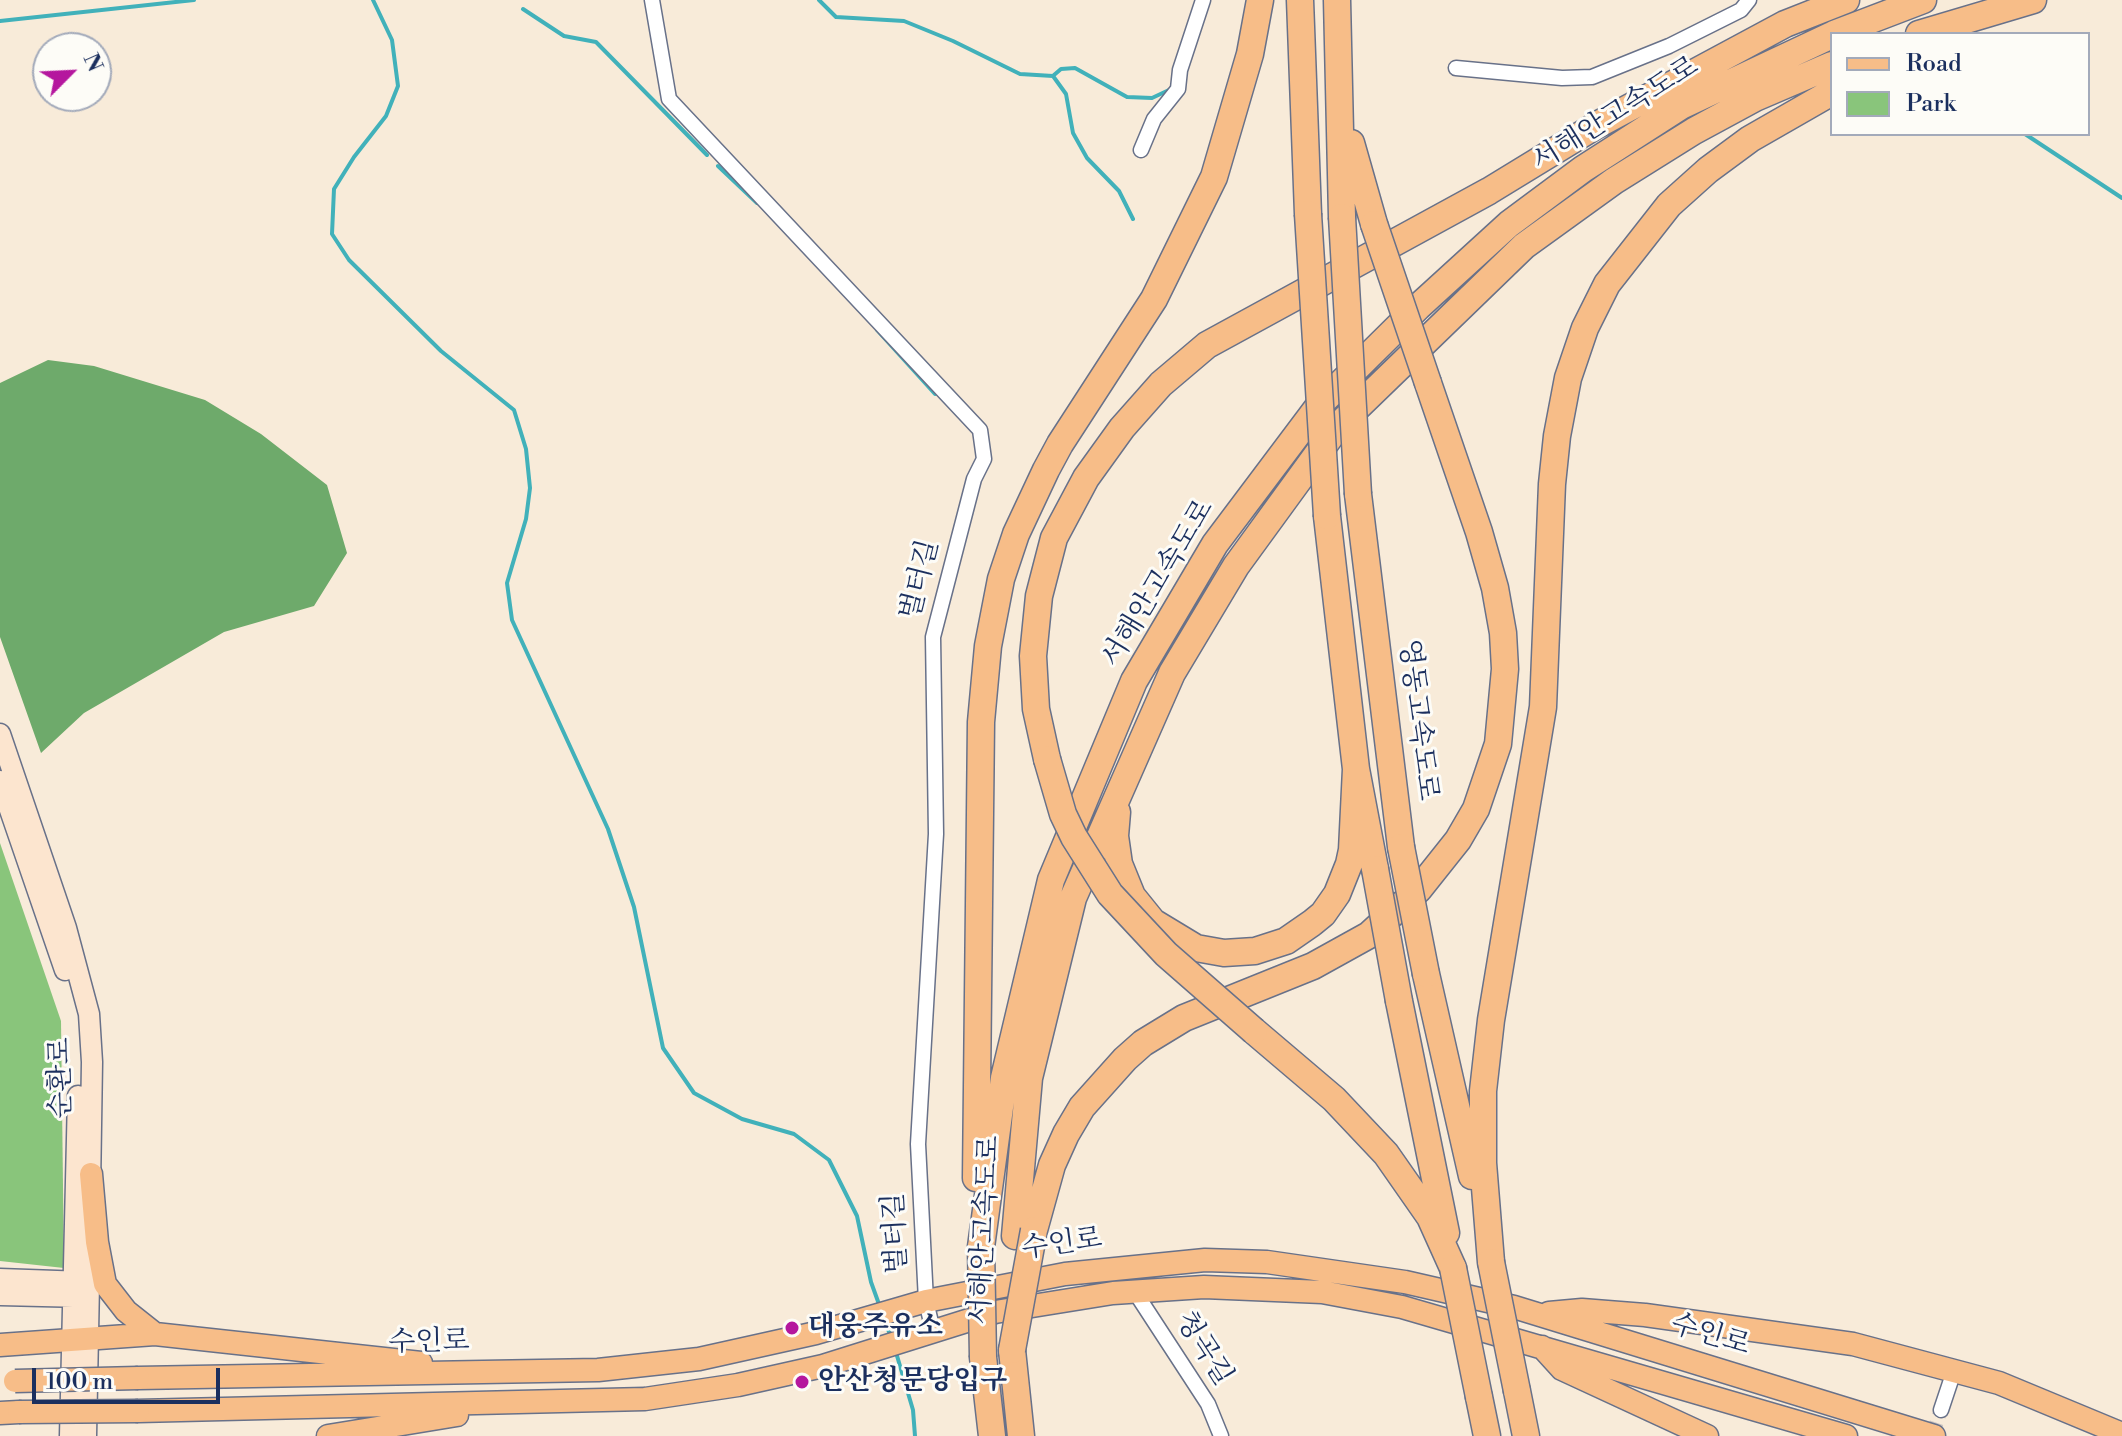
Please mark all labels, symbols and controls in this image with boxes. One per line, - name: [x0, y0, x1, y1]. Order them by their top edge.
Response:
- north arrow: [32, 32, 112, 112]
- legend: [1830, 32, 2090, 136]
- text: N: [77, 49, 108, 76]
- text: Road: [1906, 49, 1962, 79]
- street label: 서해안고속도로: [1527, 51, 1705, 179]
- text: Park: [1906, 89, 1956, 119]
- street label: 서해안고속도로: [1096, 494, 1222, 674]
- street label: 벌터길: [895, 537, 947, 623]
- street label: 영동고속도로: [1390, 637, 1444, 803]
- street label: 순환로: [44, 1037, 80, 1119]
- street label: 서해안고속도로: [964, 1135, 1008, 1325]
- street label: 벌터길: [878, 1192, 916, 1274]
- street label: 수인로: [1019, 1223, 1105, 1267]
- street label: 청곡길: [1167, 1306, 1239, 1392]
- street label: 수인로: [1666, 1308, 1754, 1364]
- place label: 대웅주유소: [808, 1311, 943, 1345]
- marker: 대웅주유소: [783, 1319, 801, 1337]
- street label: 수인로: [388, 1325, 470, 1361]
- scale bar: [36, 1352, 224, 1402]
- place label: 안산청문당입구: [818, 1365, 1007, 1399]
- text: 100 m: [46, 1367, 113, 1397]
- marker: 안산청문당입구: [793, 1373, 811, 1391]

